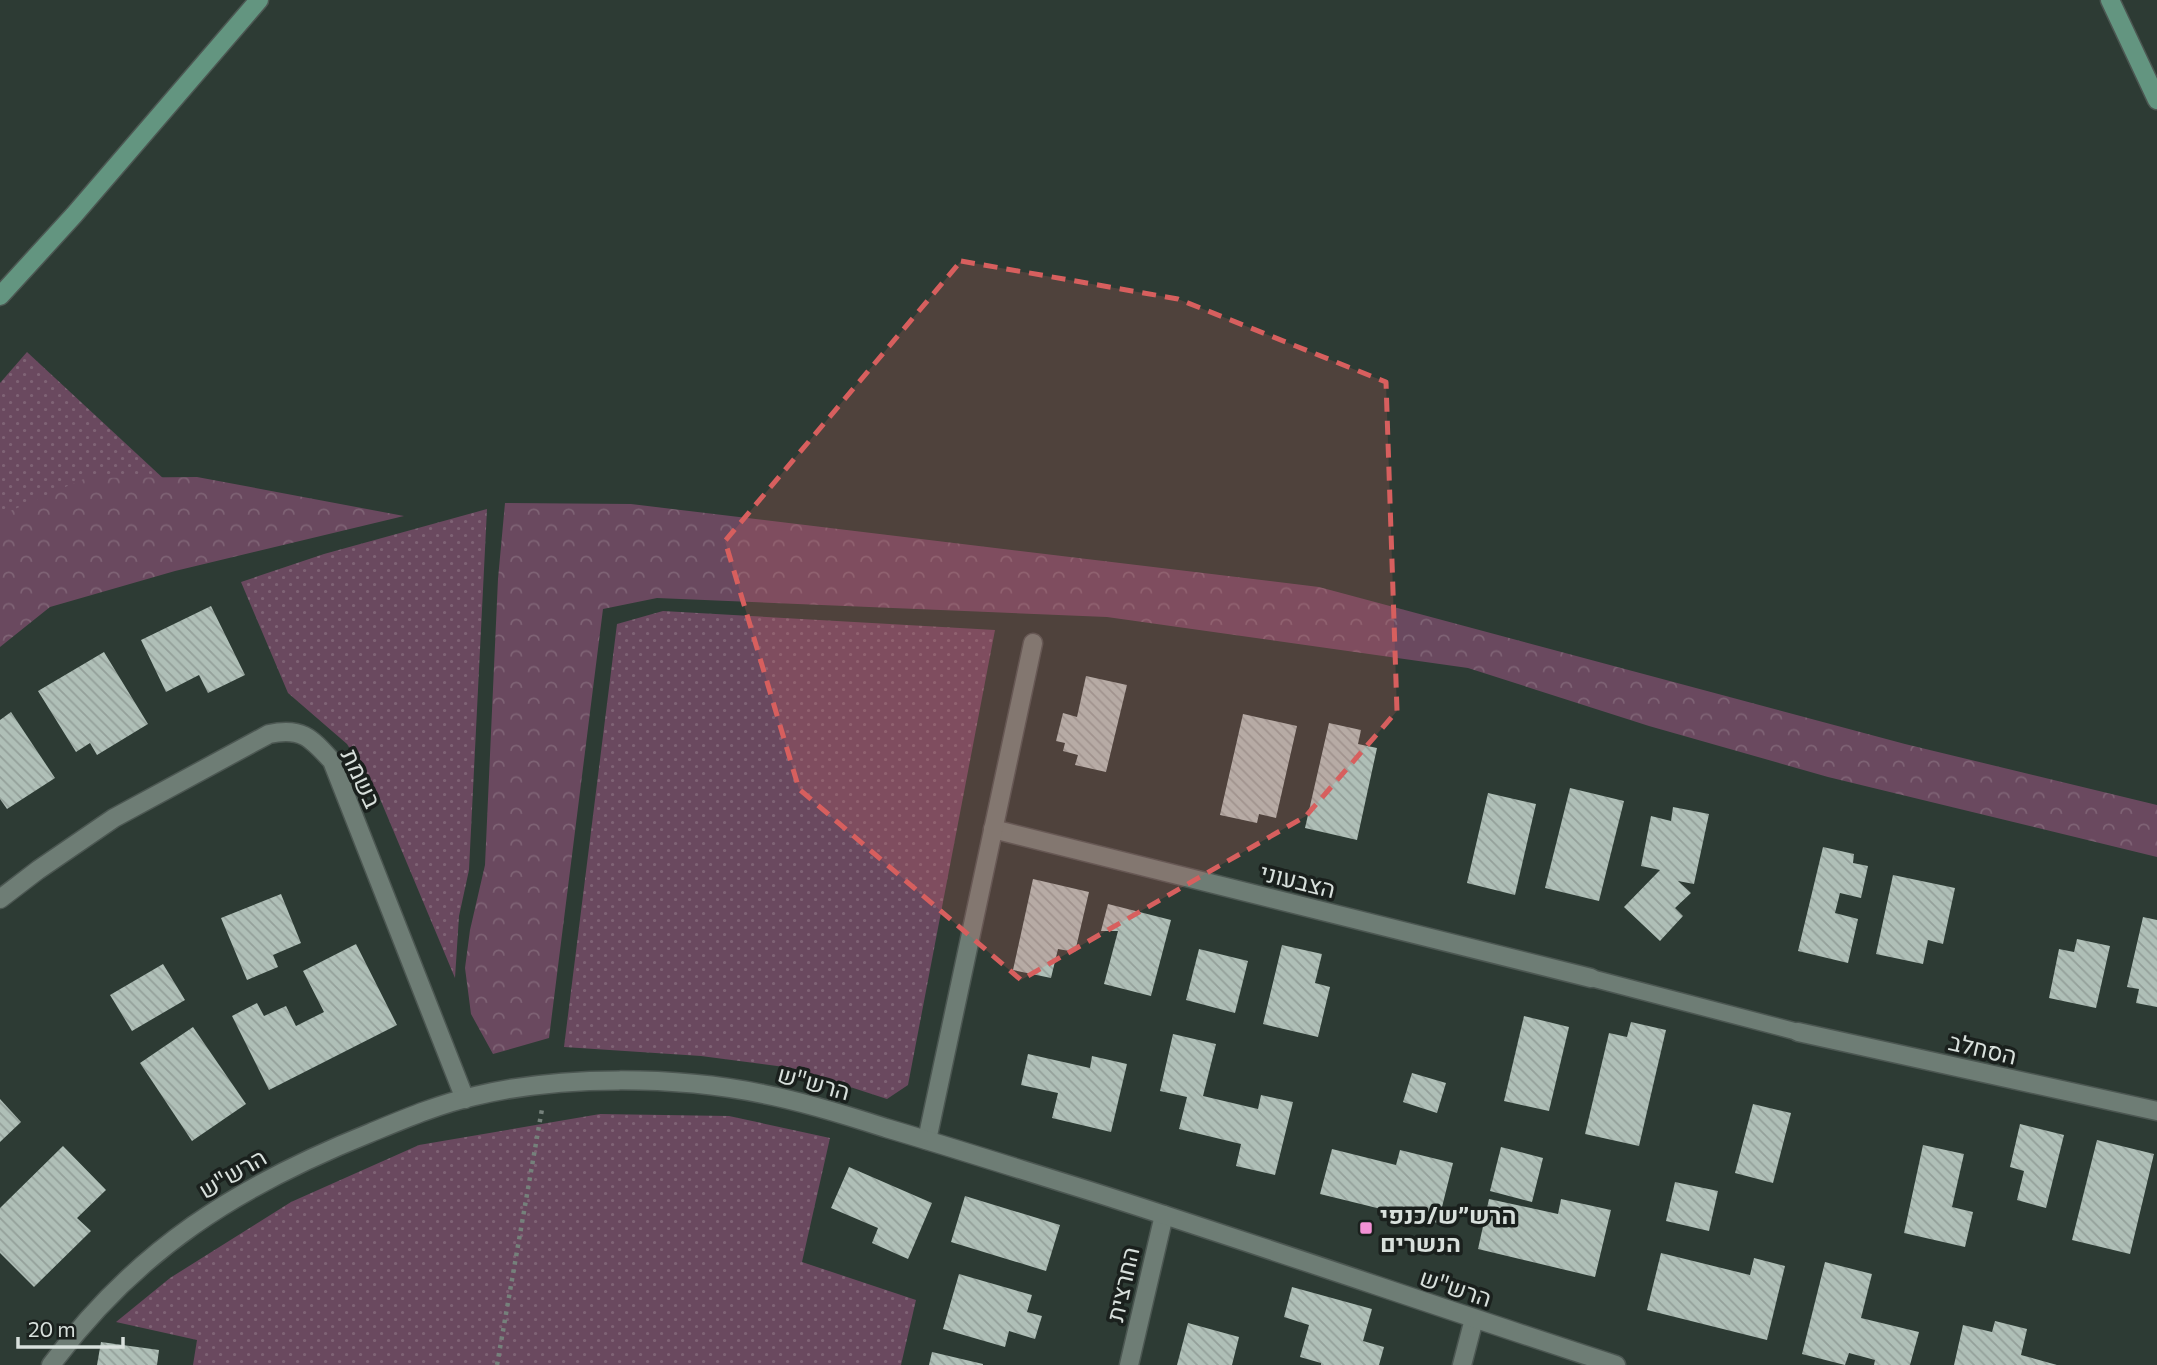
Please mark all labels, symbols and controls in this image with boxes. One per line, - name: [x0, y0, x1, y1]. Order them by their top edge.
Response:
- street label: בשמת: [336, 744, 388, 812]
- street label: הצבעוני: [1257, 857, 1339, 903]
- street label: הסחלב: [1946, 1026, 2020, 1070]
- street label: הרש''ש: [775, 1058, 853, 1106]
- street label: הרש''ש: [193, 1142, 271, 1204]
- place label: הרש״ש/כנפי הנשרים: [1380, 1200, 1516, 1257]
- marker: הרש״ש/כנפי הנשרים: [1358, 1220, 1374, 1236]
- street label: החרצית: [1099, 1244, 1145, 1324]
- street label: הרש''ש: [1416, 1262, 1496, 1312]
- scale bar: [18, 1306, 122, 1350]
- text: 20 m: [28, 1316, 76, 1341]

